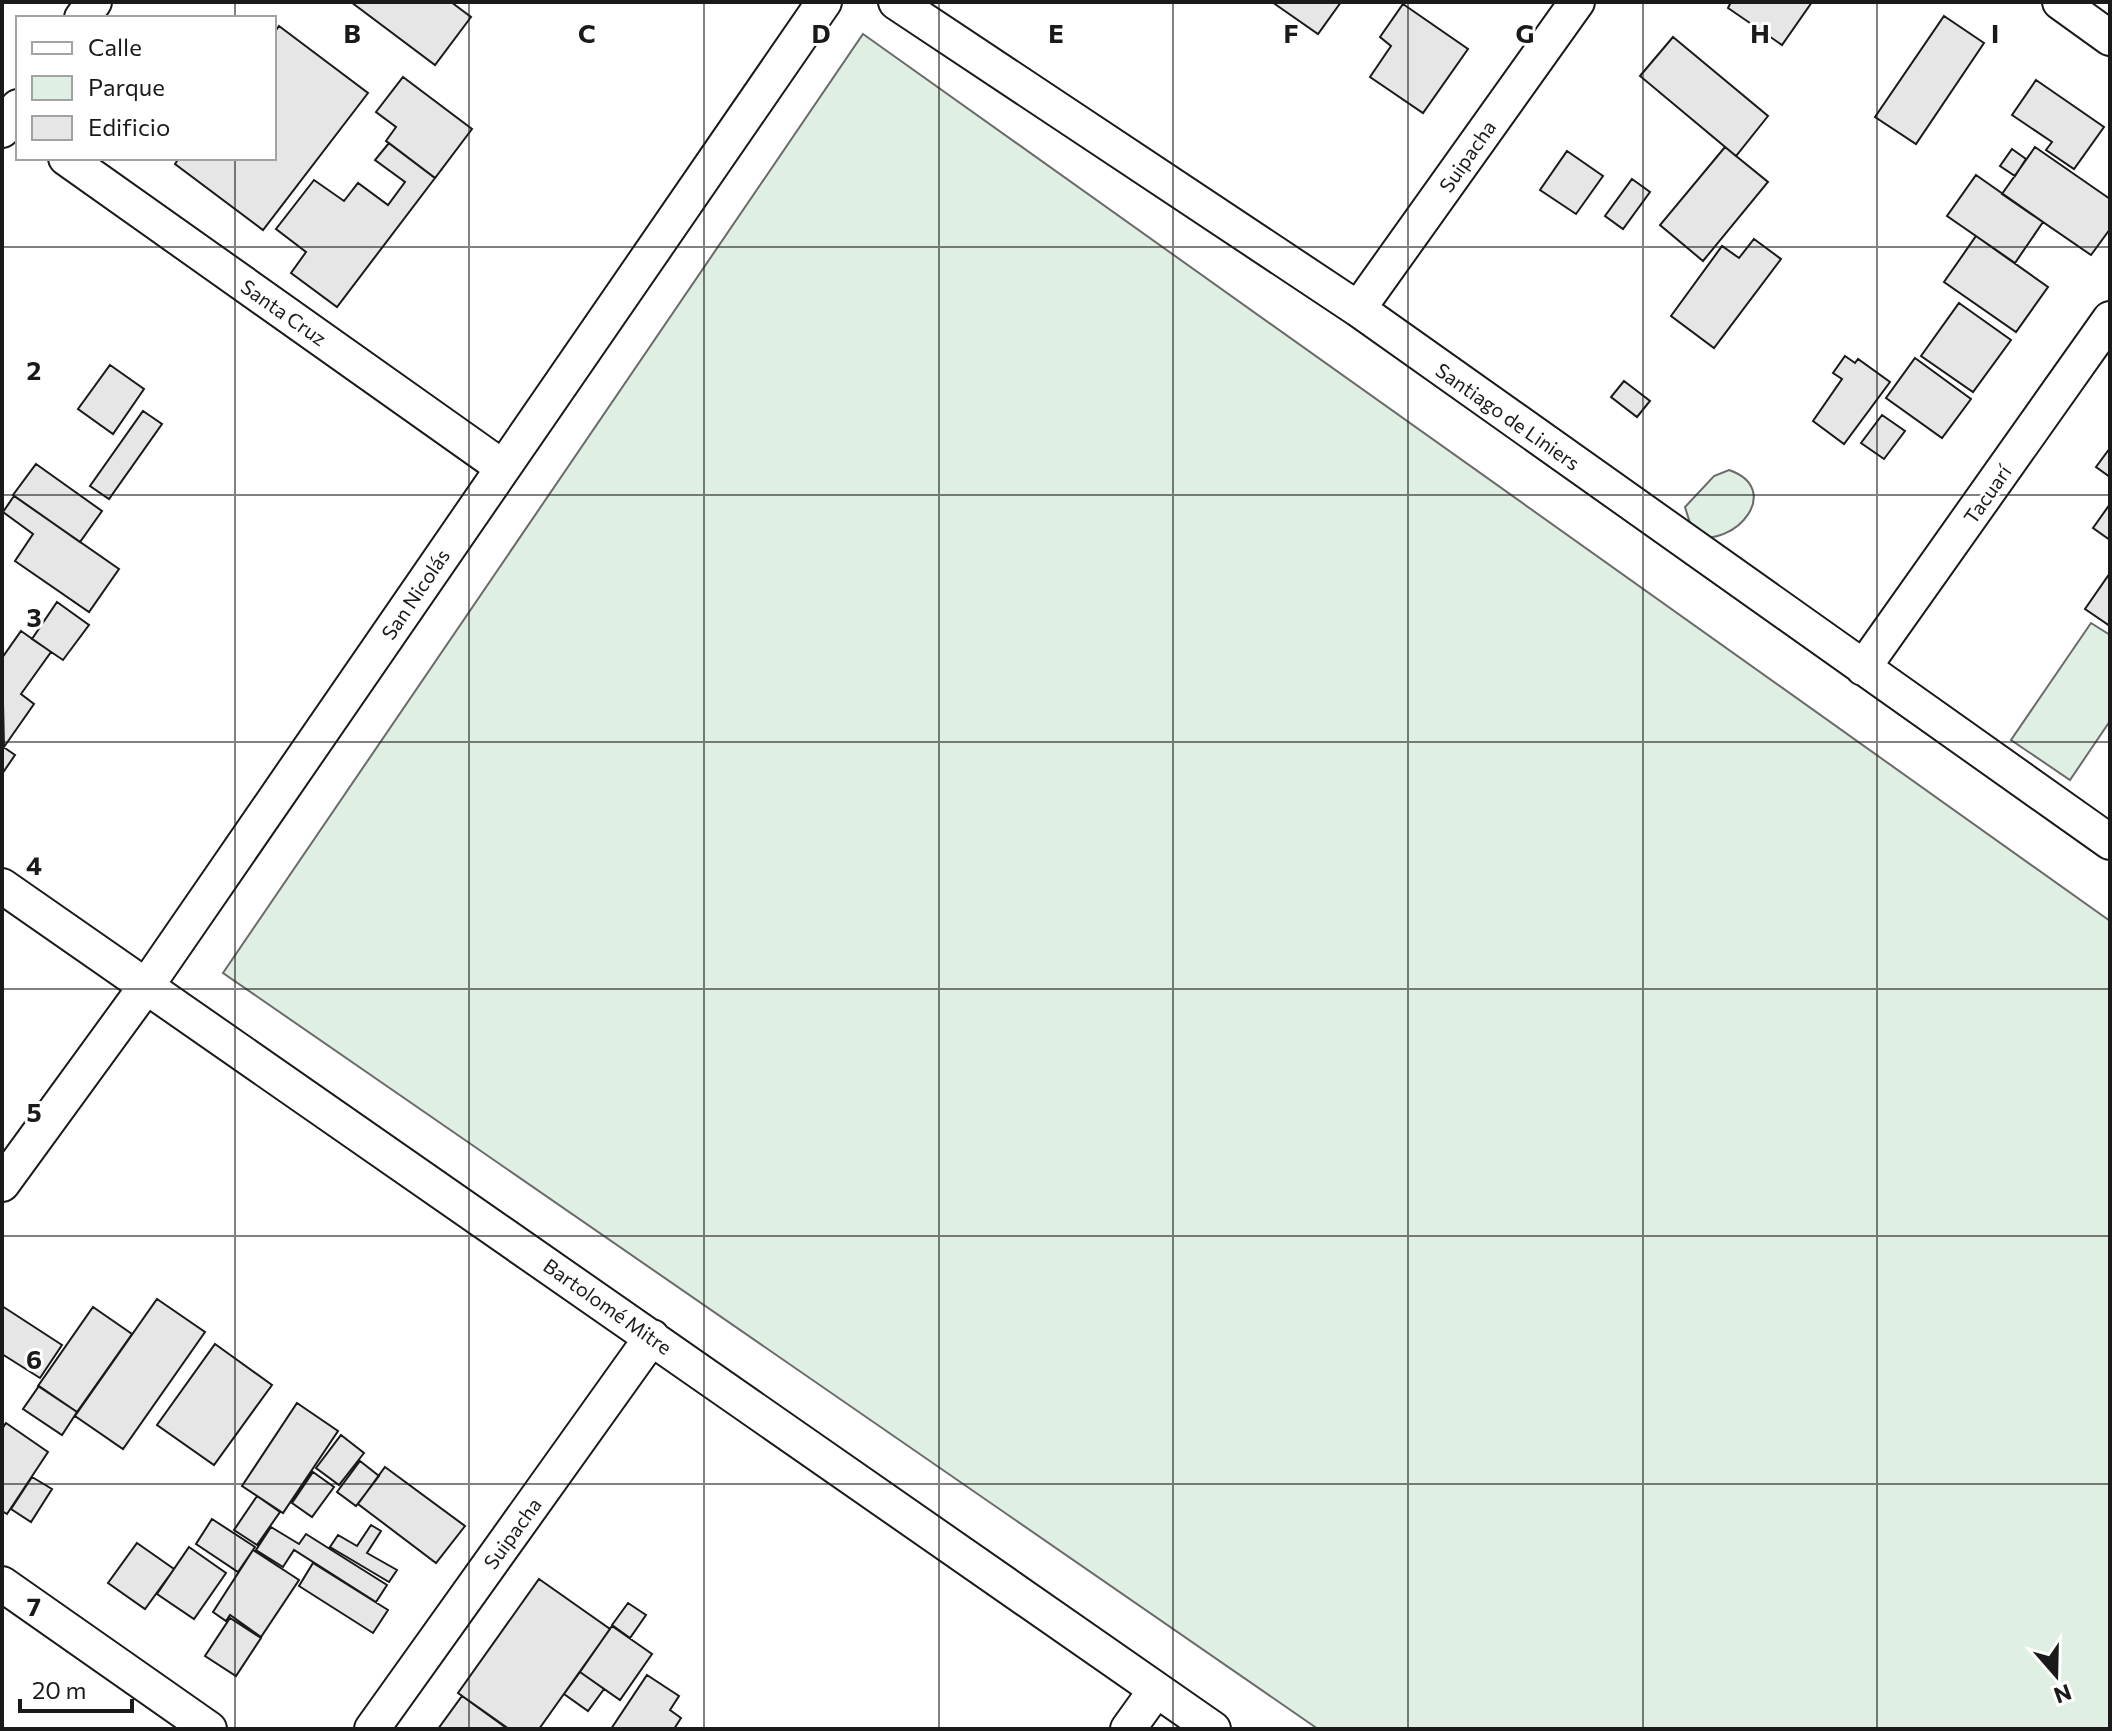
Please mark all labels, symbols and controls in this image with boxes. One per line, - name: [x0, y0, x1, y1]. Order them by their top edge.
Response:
- legend: [16, 16, 276, 160]
- text: B: [343, 17, 361, 48]
- text: C: [578, 17, 596, 48]
- text: D: [811, 17, 831, 48]
- text: E: [1048, 17, 1064, 48]
- text: F: [1283, 17, 1299, 48]
- text: G: [1516, 17, 1534, 48]
- text: H: [1750, 17, 1770, 48]
- text: I: [1991, 17, 1999, 48]
- text: Calle: [88, 32, 142, 61]
- text: Parque: [88, 72, 165, 101]
- text: Edificio: [88, 112, 170, 141]
- street label: Suipacha: [1434, 115, 1500, 197]
- street label: Santa Cruz: [237, 274, 331, 350]
- text: 2: [27, 354, 41, 385]
- street label: Santiago de Liniers: [1431, 357, 1585, 475]
- street label: Tacuarí: [1958, 459, 2016, 528]
- street label: San Nicolás: [376, 544, 454, 644]
- text: 3: [26, 601, 42, 632]
- text: 4: [26, 849, 42, 880]
- text: 5: [26, 1096, 42, 1127]
- street label: Bartolomé Mitre: [539, 1253, 677, 1359]
- text: 6: [26, 1343, 42, 1374]
- street label: Suipacha: [478, 1493, 546, 1573]
- text: 7: [27, 1590, 41, 1621]
- north arrow: [2016, 1635, 2096, 1715]
- scale bar: [20, 1663, 132, 1713]
- text: 20 m: [32, 1675, 86, 1704]
- text: N: [2051, 1679, 2075, 1710]

